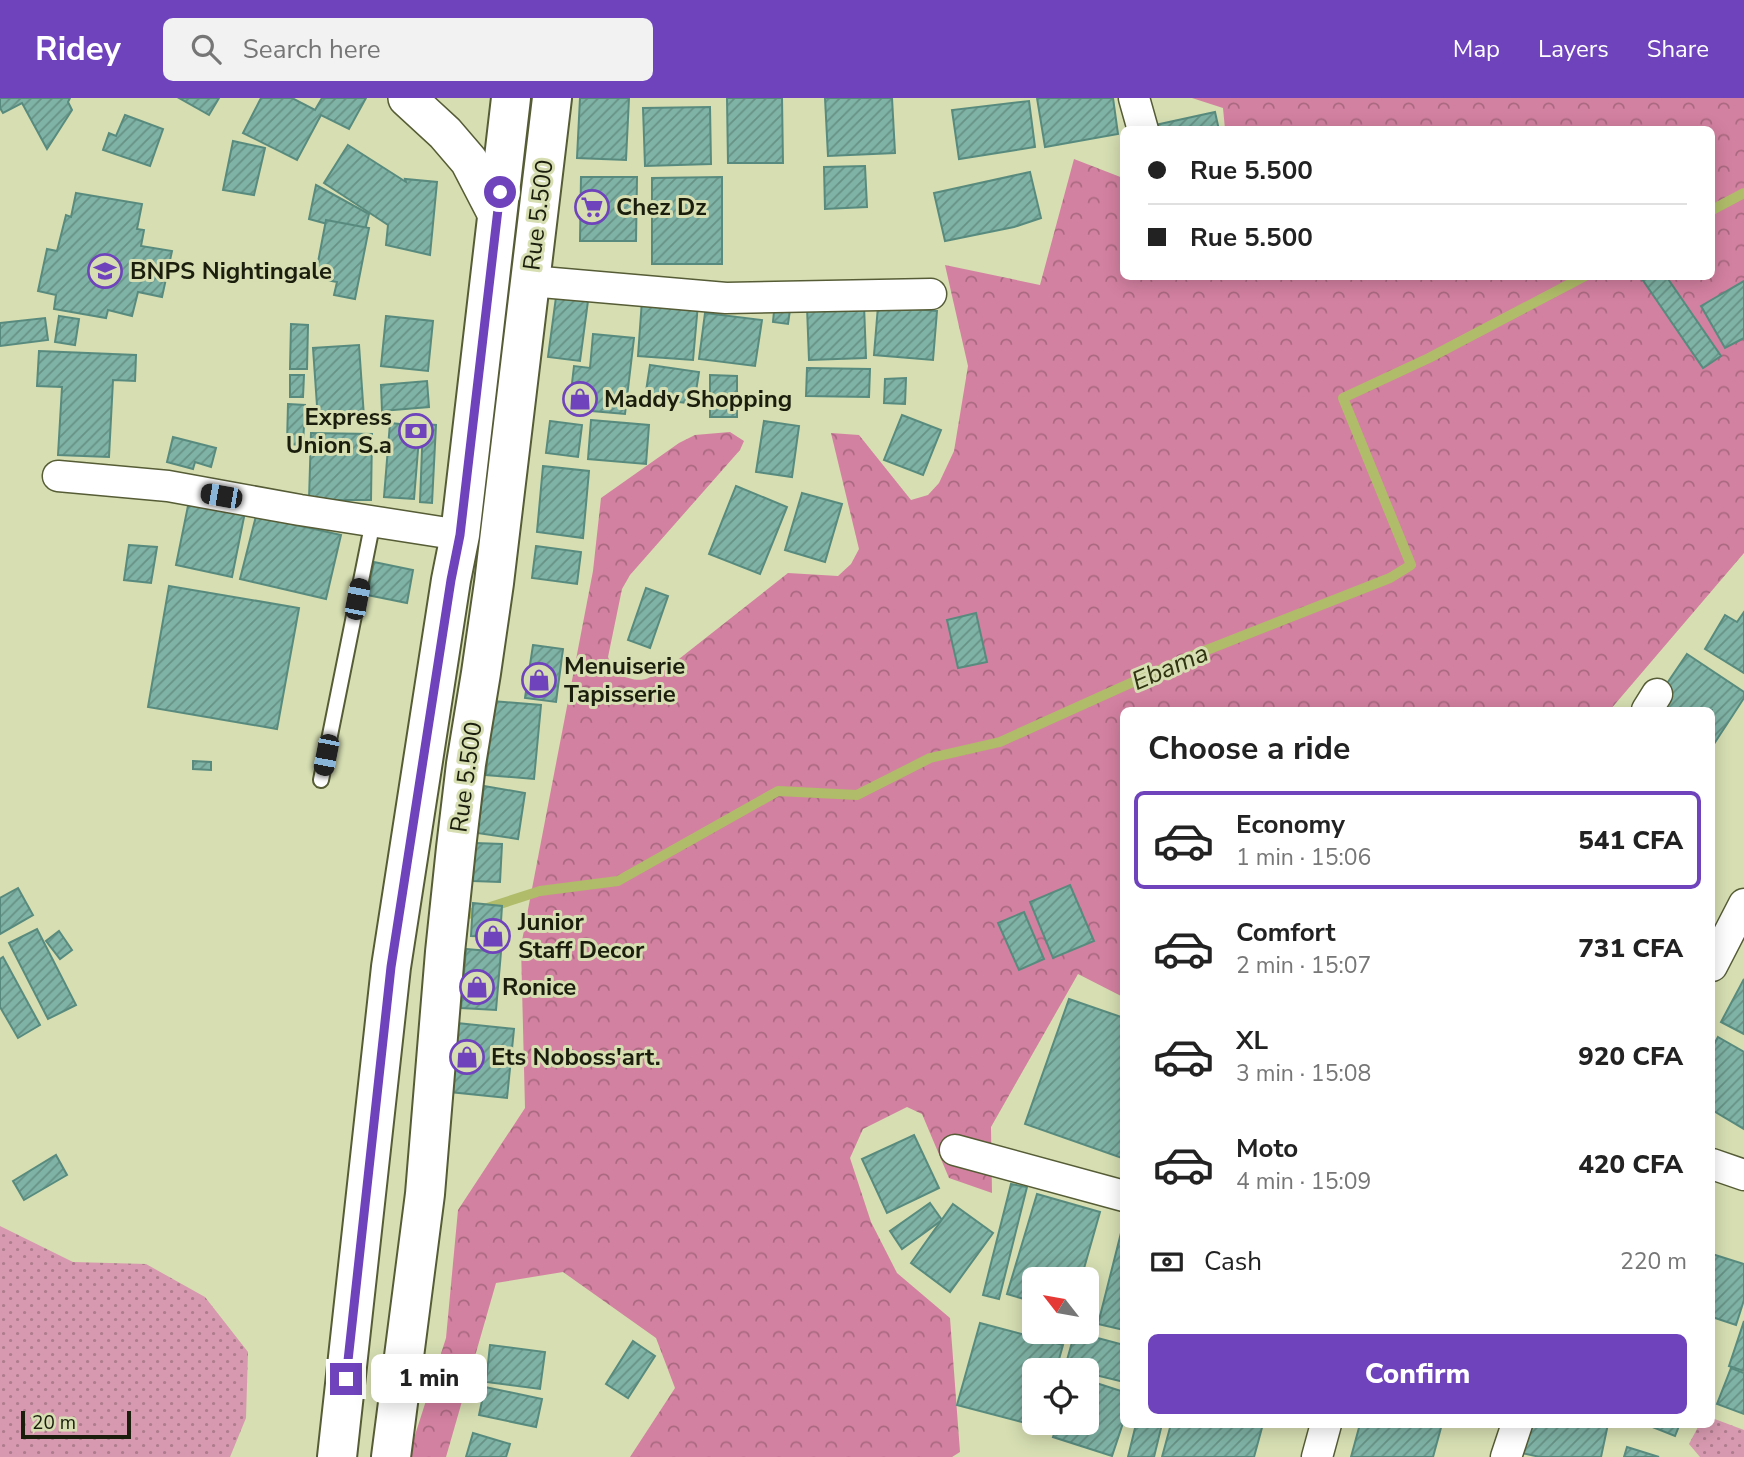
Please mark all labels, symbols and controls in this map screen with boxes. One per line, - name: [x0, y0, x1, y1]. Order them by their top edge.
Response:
- search box: [163, 18, 653, 81]
- text: Ridey: [35, 27, 121, 72]
- icon: search: [187, 30, 225, 68]
- text: Search here: [243, 32, 381, 67]
- text: Map: [1453, 33, 1500, 65]
- text: Layers: [1538, 33, 1609, 65]
- text: Share: [1647, 33, 1709, 65]
- text: Rue 5.500: [1190, 153, 1313, 188]
- street label: Rue 5.500: [515, 158, 561, 272]
- route start: [484, 176, 516, 208]
- supermarket icon: Chez Dz: [573, 188, 611, 226]
- place label: Chez Dz: [616, 191, 707, 223]
- text: Rue 5.500: [1190, 220, 1313, 255]
- school or university icon: BNPS Nightingale: [86, 252, 124, 290]
- place label: BNPS Nightingale: [130, 255, 332, 287]
- shop icon: Maddy Shopping: [561, 380, 599, 418]
- place label: Maddy Shopping: [604, 383, 792, 415]
- place label: Express Union S.a: [286, 401, 392, 461]
- bank icon: Express Union S.a: [397, 412, 435, 450]
- car: [199, 482, 244, 510]
- car: [343, 576, 372, 622]
- water label: Ebama: [1126, 635, 1214, 699]
- place label: Menuiserie Tapisserie: [564, 650, 685, 710]
- shop icon: Menuiserie Tapisserie: [520, 661, 558, 699]
- street label: Rue 5.500: [442, 720, 490, 834]
- text: Choose a ride: [1148, 727, 1350, 770]
- car: [312, 732, 341, 778]
- text: Economy: [1236, 807, 1345, 842]
- icon: car: [1152, 809, 1215, 872]
- text: 541 CFA: [1578, 823, 1683, 858]
- text: 1 min · 15:06: [1236, 842, 1371, 873]
- place label: Junior Staff Decor: [517, 906, 645, 966]
- text: Comfort: [1236, 915, 1336, 950]
- shop icon: Junior Staff Decor: [474, 917, 512, 955]
- icon: car: [1152, 917, 1215, 980]
- text: 731 CFA: [1578, 931, 1683, 966]
- text: 2 min · 15:07: [1236, 950, 1371, 981]
- shop icon: Ronice: [458, 968, 496, 1006]
- place label: Ronice: [502, 971, 576, 1003]
- text: XL: [1236, 1023, 1268, 1058]
- icon: car: [1152, 1025, 1215, 1088]
- shop icon: Ets Noboss'art.: [448, 1038, 486, 1076]
- text: 920 CFA: [1578, 1039, 1683, 1074]
- place label: Ets Noboss'art.: [491, 1041, 661, 1073]
- text: 3 min · 15:08: [1236, 1058, 1371, 1089]
- text: Moto: [1236, 1131, 1298, 1166]
- icon: car: [1152, 1133, 1215, 1196]
- text: 420 CFA: [1578, 1147, 1683, 1182]
- text: 4 min · 15:09: [1236, 1166, 1371, 1197]
- icon: cash: [1148, 1243, 1186, 1281]
- text: Cash: [1204, 1244, 1262, 1279]
- text: 220 m: [1620, 1246, 1687, 1277]
- north arrow: [1022, 1267, 1099, 1344]
- map controls: [1022, 1267, 1099, 1435]
- button: Confirm: [1148, 1334, 1687, 1414]
- callout: 1 min: [370, 1354, 486, 1404]
- button: locate: [1022, 1358, 1099, 1435]
- route end: [330, 1363, 362, 1395]
- text: 1 min: [399, 1363, 459, 1394]
- scale bar: [21, 1408, 131, 1440]
- text: 20 m: [32, 1410, 76, 1436]

